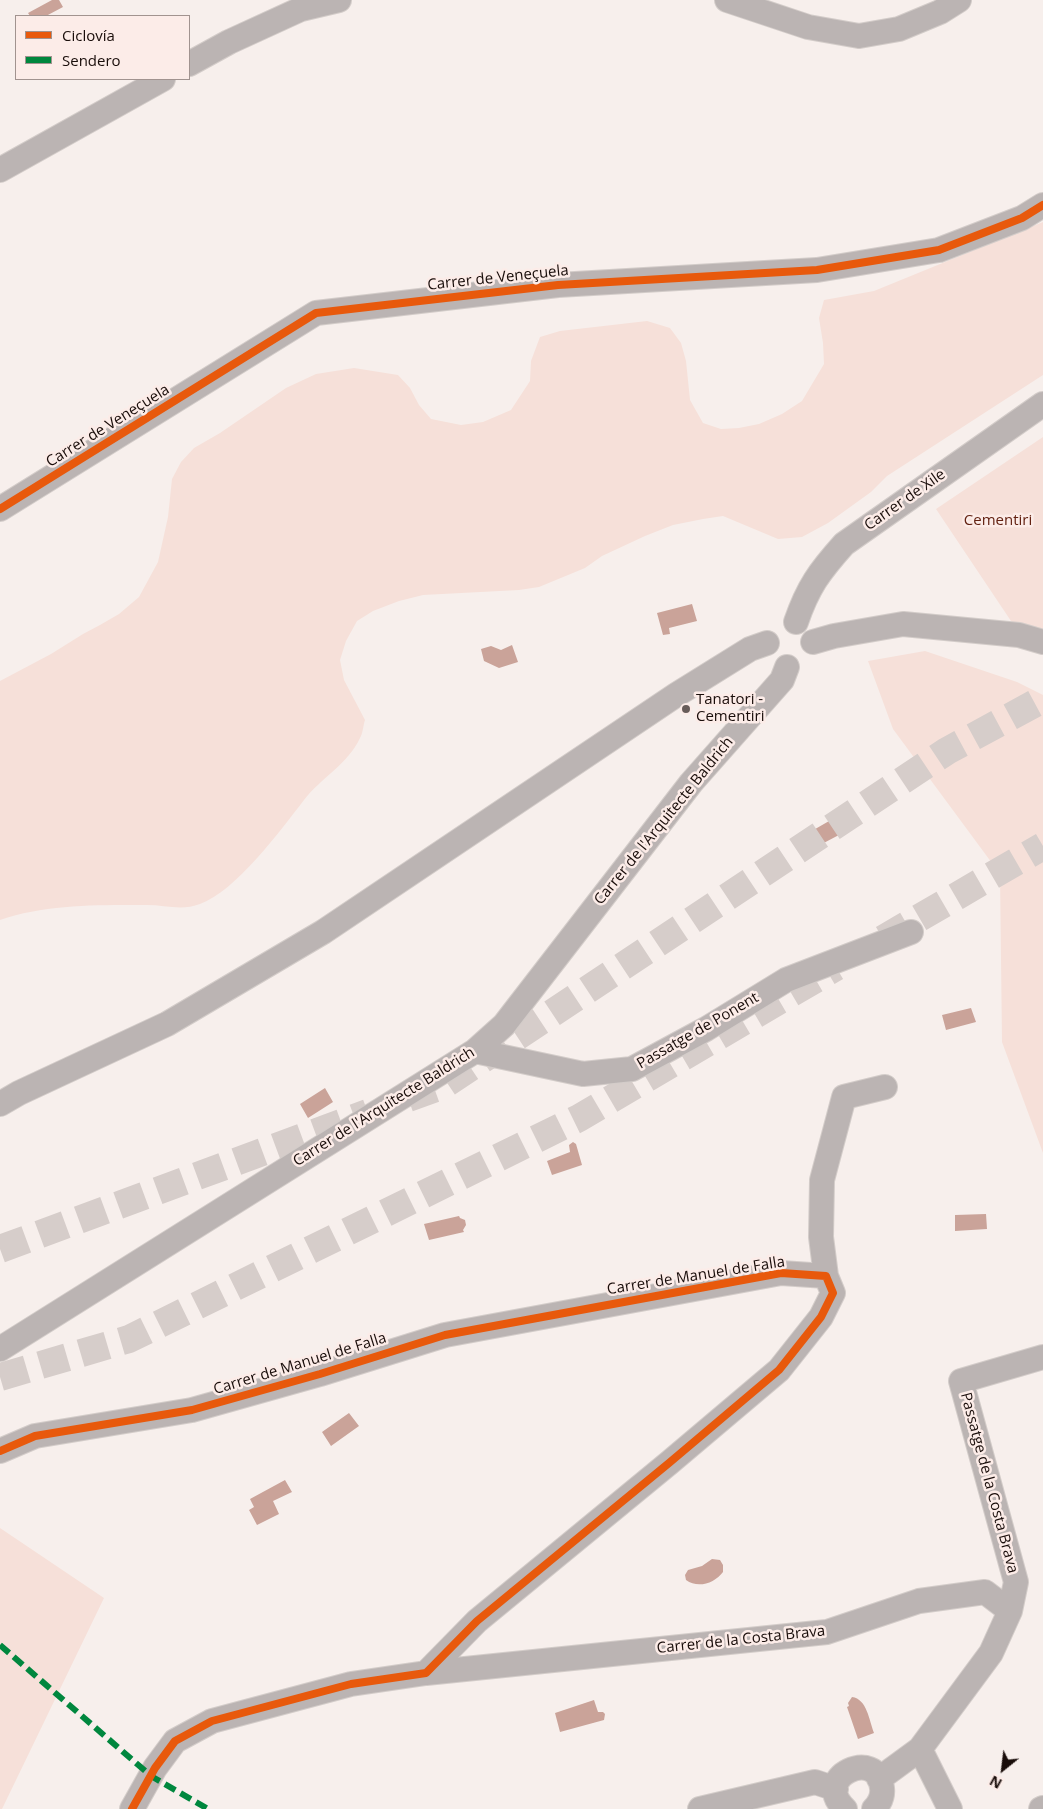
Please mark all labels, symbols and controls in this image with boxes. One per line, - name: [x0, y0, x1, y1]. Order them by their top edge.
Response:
- legend: [15, 15, 190, 80]
- text: Ciclovía: [62, 25, 115, 45]
- text: Sendero: [62, 50, 121, 70]
- street label: Carrer de Veneçuela: [426, 262, 570, 294]
- street label: Carrer de Veneçuela: [43, 381, 173, 471]
- street label: Carrer de Xile: [861, 465, 949, 535]
- park label: Cementiri: [964, 512, 1032, 530]
- place label: Tanatori - Cementiri: [696, 691, 764, 726]
- marker: Tanatori - Cementiri: [680, 703, 692, 715]
- street label: Carrer de l'Arquitecte Baldrich: [591, 733, 737, 909]
- street label: Passatge de Ponent: [634, 989, 762, 1073]
- street label: Carrer de l'Arquitecte Baldrich: [290, 1044, 478, 1170]
- street label: Carrer de Manuel de Falla: [606, 1253, 786, 1299]
- street label: Carrer de Manuel de Falla: [211, 1329, 389, 1399]
- street label: Passatge de la Costa Brava: [956, 1391, 1022, 1575]
- street label: Carrer de la Costa Brava: [656, 1622, 826, 1658]
- north arrow: [978, 1744, 1028, 1794]
- text: N: [986, 1771, 1005, 1794]

